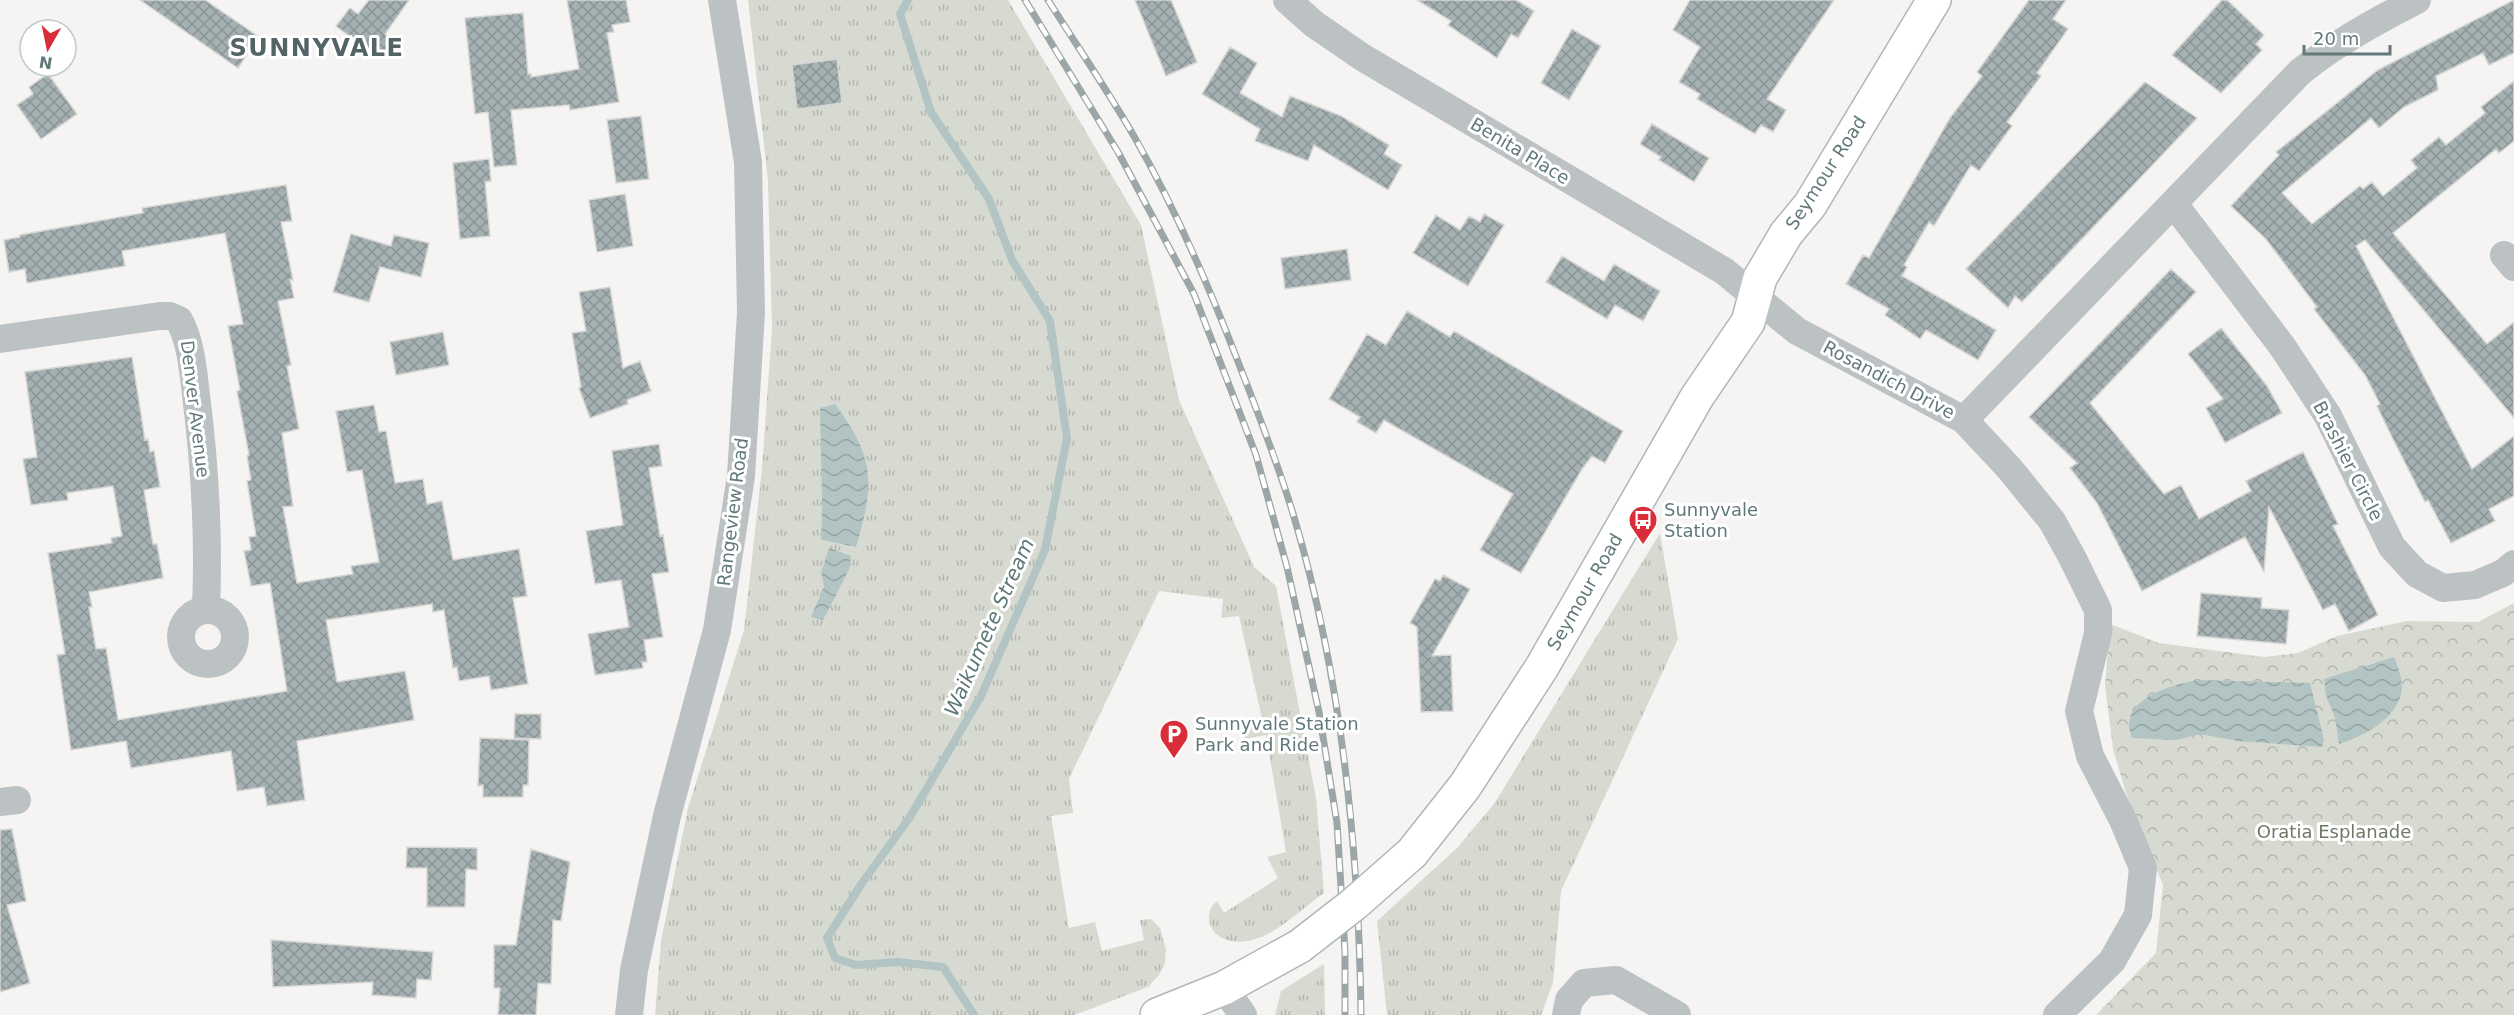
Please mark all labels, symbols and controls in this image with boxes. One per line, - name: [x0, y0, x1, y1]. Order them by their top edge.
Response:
- north arrow: [18, 18, 78, 78]
- scale bar: [2304, 18, 2390, 56]
- text: 20 m: [2313, 28, 2359, 49]
- district label: SUNNYVALE: [229, 34, 405, 62]
- text: N: [38, 52, 54, 73]
- street label: Seymour Road: [1781, 112, 1870, 234]
- street label: Benita Place: [1467, 113, 1573, 188]
- street label: Rosandich Drive: [1820, 336, 1959, 423]
- street label: Denver Avenue: [177, 339, 214, 479]
- street label: Brashier Circle: [2309, 398, 2388, 524]
- street label: Rangeview Road: [713, 437, 752, 587]
- place label: Sunnyvale Station: [1664, 499, 1758, 541]
- bus stop icon: Sunnyvale Station: [1627, 504, 1659, 546]
- street label: Seymour Road: [1543, 530, 1627, 654]
- water label: Waikumete Stream: [939, 534, 1039, 720]
- place label: Sunnyvale Station Park and Ride: [1195, 713, 1359, 755]
- parking icon: Sunnyvale Station Park and Ride: [1158, 718, 1190, 760]
- park label: Oratia Esplanade: [2257, 821, 2411, 842]

